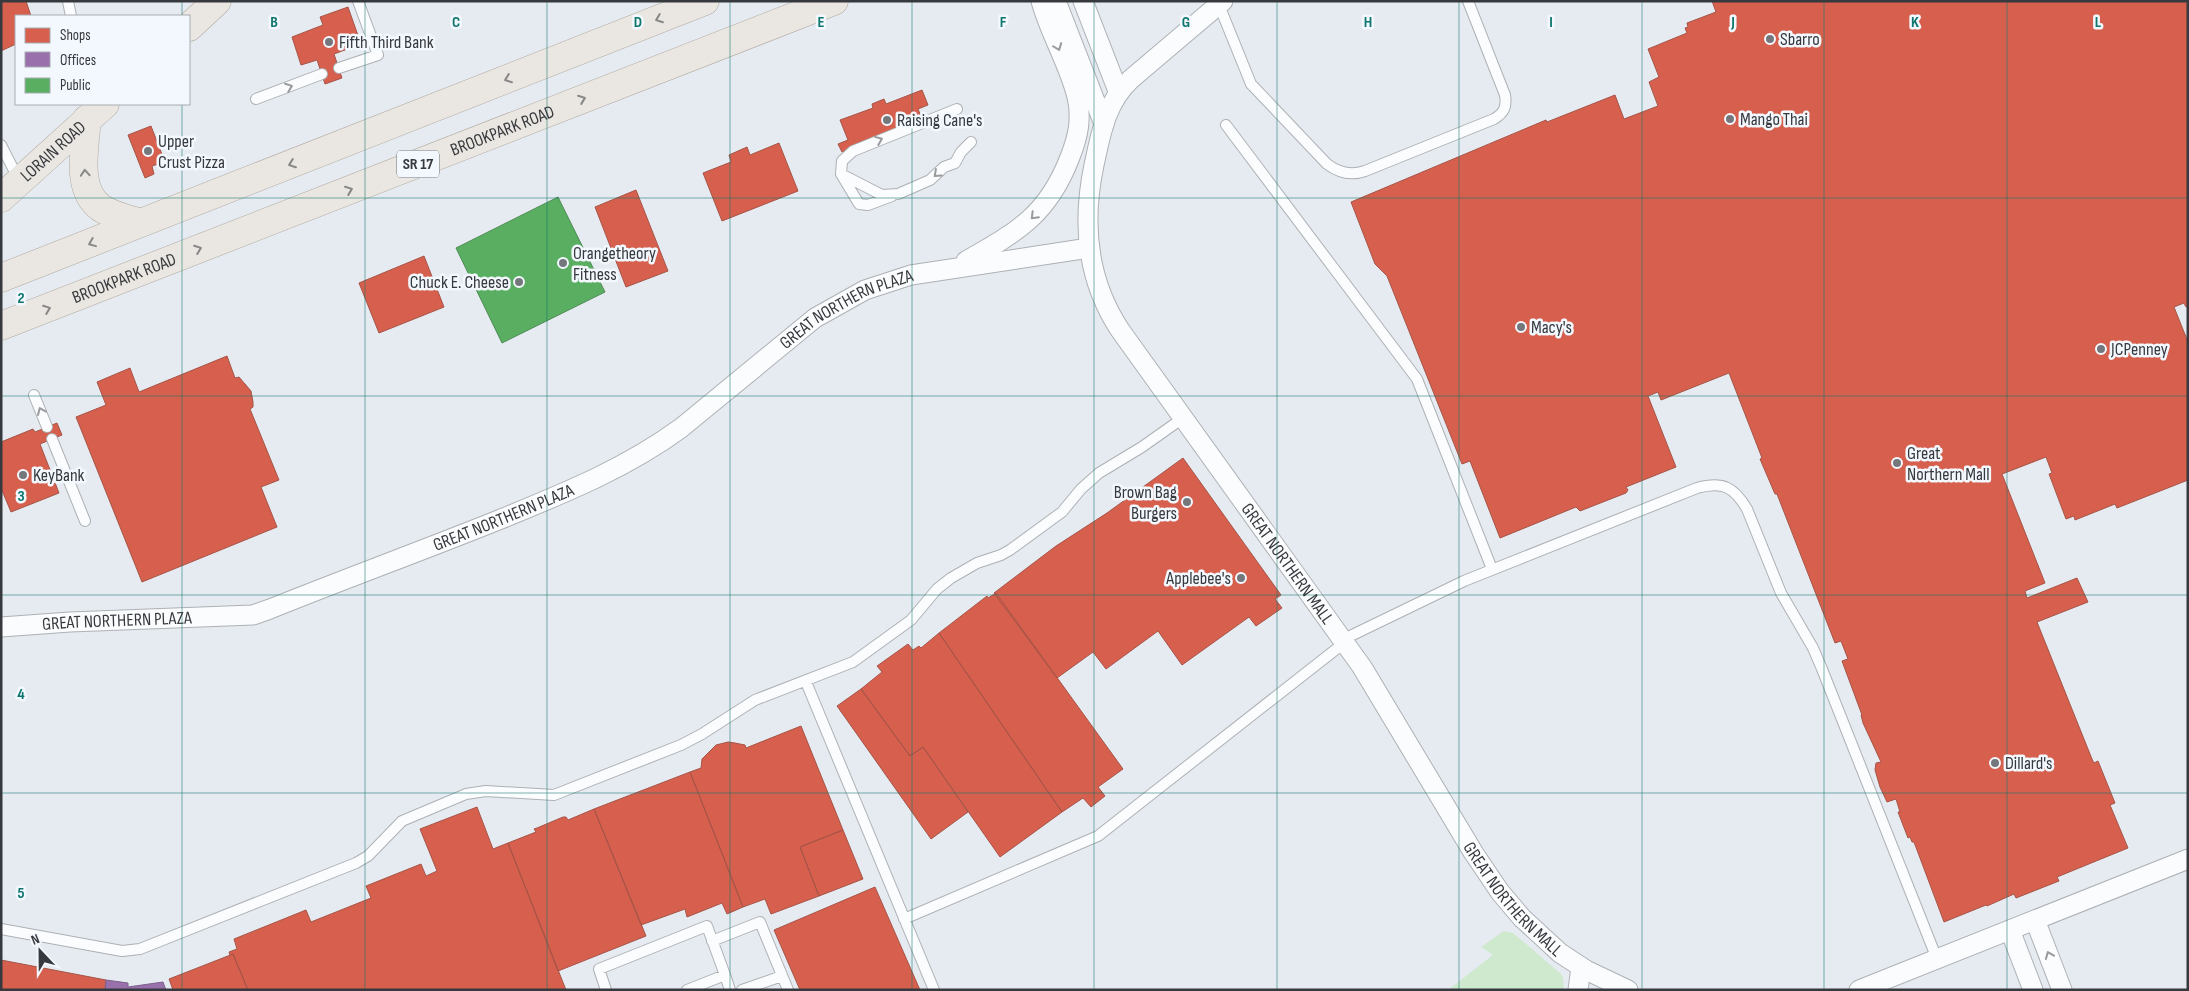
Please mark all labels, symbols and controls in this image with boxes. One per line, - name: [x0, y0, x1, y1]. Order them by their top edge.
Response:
- text: B: [270, 13, 278, 32]
- text: C: [452, 13, 460, 32]
- text: D: [634, 13, 642, 32]
- one-way arrow: [655, 13, 664, 23]
- text: E: [818, 13, 825, 32]
- text: F: [1000, 13, 1007, 32]
- text: G: [1182, 13, 1190, 32]
- text: H: [1364, 13, 1372, 32]
- text: I: [1549, 13, 1553, 32]
- text: J: [1730, 13, 1735, 32]
- text: K: [1911, 13, 1919, 32]
- text: L: [2095, 13, 2102, 32]
- legend: [15, 15, 190, 105]
- text: Shops: [60, 26, 91, 45]
- place label: Sbarro: [1780, 29, 1820, 50]
- place label: Fifth Third Bank: [339, 32, 434, 53]
- marker: Sbarro: [1764, 33, 1776, 45]
- marker: Fifth Third Bank: [323, 36, 335, 48]
- one-way arrow: [1052, 42, 1062, 51]
- text: Offices: [60, 51, 96, 70]
- one-way arrow: [504, 72, 513, 83]
- text: Public: [60, 76, 91, 95]
- one-way arrow: [284, 83, 293, 93]
- one-way arrow: [577, 95, 586, 106]
- street label: BROOKPARK ROAD: [447, 101, 557, 160]
- place label: Mango Thai: [1740, 109, 1808, 130]
- place label: Raising Cane's: [897, 110, 983, 131]
- marker: Mango Thai: [1724, 113, 1736, 125]
- marker: Raising Cane's: [881, 114, 893, 126]
- street label: LORAIN ROAD: [16, 116, 90, 186]
- place label: Upper Crust Pizza: [158, 131, 225, 173]
- one-way arrow: [874, 136, 883, 146]
- marker: Upper Crust Pizza: [142, 145, 154, 157]
- road number: SR 17: [397, 150, 439, 178]
- one-way arrow: [288, 158, 297, 168]
- one-way arrow: [79, 168, 90, 176]
- one-way arrow: [933, 168, 942, 177]
- one-way arrow: [345, 186, 353, 196]
- one-way arrow: [1031, 210, 1040, 219]
- one-way arrow: [88, 236, 97, 247]
- place label: Orangetheory Fitness: [573, 243, 656, 285]
- one-way arrow: [193, 245, 202, 256]
- street label: BROOKPARK ROAD: [69, 248, 179, 308]
- marker: Orangetheory Fitness: [557, 257, 569, 269]
- street label: GREAT NORTHERN PLAZA: [775, 265, 916, 353]
- place label: Chuck E. Cheese: [410, 272, 509, 293]
- marker: Chuck E. Cheese: [513, 276, 525, 288]
- text: 2: [17, 289, 25, 308]
- one-way arrow: [42, 304, 51, 315]
- place label: Macy's: [1531, 317, 1572, 338]
- marker: Macy's: [1515, 321, 1527, 333]
- place label: JCPenney: [2110, 339, 2168, 360]
- marker: JCPenney: [2095, 343, 2107, 355]
- one-way arrow: [36, 407, 47, 416]
- place label: Great Northern Mall: [1907, 443, 1990, 485]
- marker: Great Northern Mall: [1891, 457, 1903, 469]
- place label: KeyBank: [33, 465, 85, 486]
- marker: KeyBank: [17, 469, 29, 481]
- street label: GREAT NORTHERN PLAZA: [430, 479, 577, 555]
- place label: Brown Bag Burgers: [1114, 482, 1177, 524]
- text: 3: [17, 487, 25, 506]
- marker: Brown Bag Burgers: [1181, 496, 1193, 508]
- street label: GREAT NORTHERN MALL: [1237, 499, 1338, 628]
- place label: Applebee's: [1165, 568, 1231, 589]
- marker: Applebee's: [1235, 572, 1247, 584]
- street label: GREAT NORTHERN PLAZA: [41, 607, 192, 635]
- text: 4: [17, 685, 25, 704]
- place label: Dillard's: [2005, 753, 2053, 774]
- marker: Dillard's: [1989, 757, 2001, 769]
- street label: GREAT NORTHERN MALL: [1459, 838, 1567, 961]
- text: 5: [17, 884, 25, 903]
- north arrow: [15, 926, 65, 976]
- text: N: [29, 930, 42, 949]
- one-way arrow: [2044, 951, 2055, 960]

